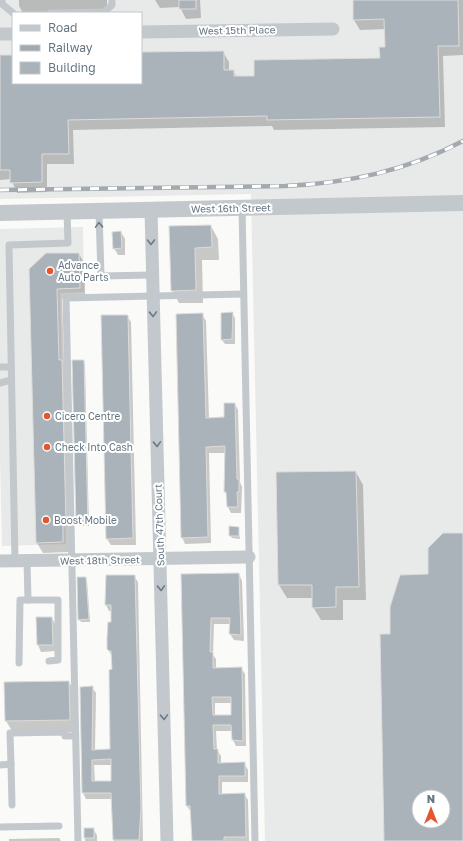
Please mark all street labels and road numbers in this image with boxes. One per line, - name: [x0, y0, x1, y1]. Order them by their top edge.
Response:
- street label: West 15th Place: [199, 23, 276, 37]
- street label: West 16th Street: [191, 201, 271, 215]
- street label: South 47th Court: [152, 484, 166, 566]
- street label: West 18th Street: [60, 553, 140, 567]

